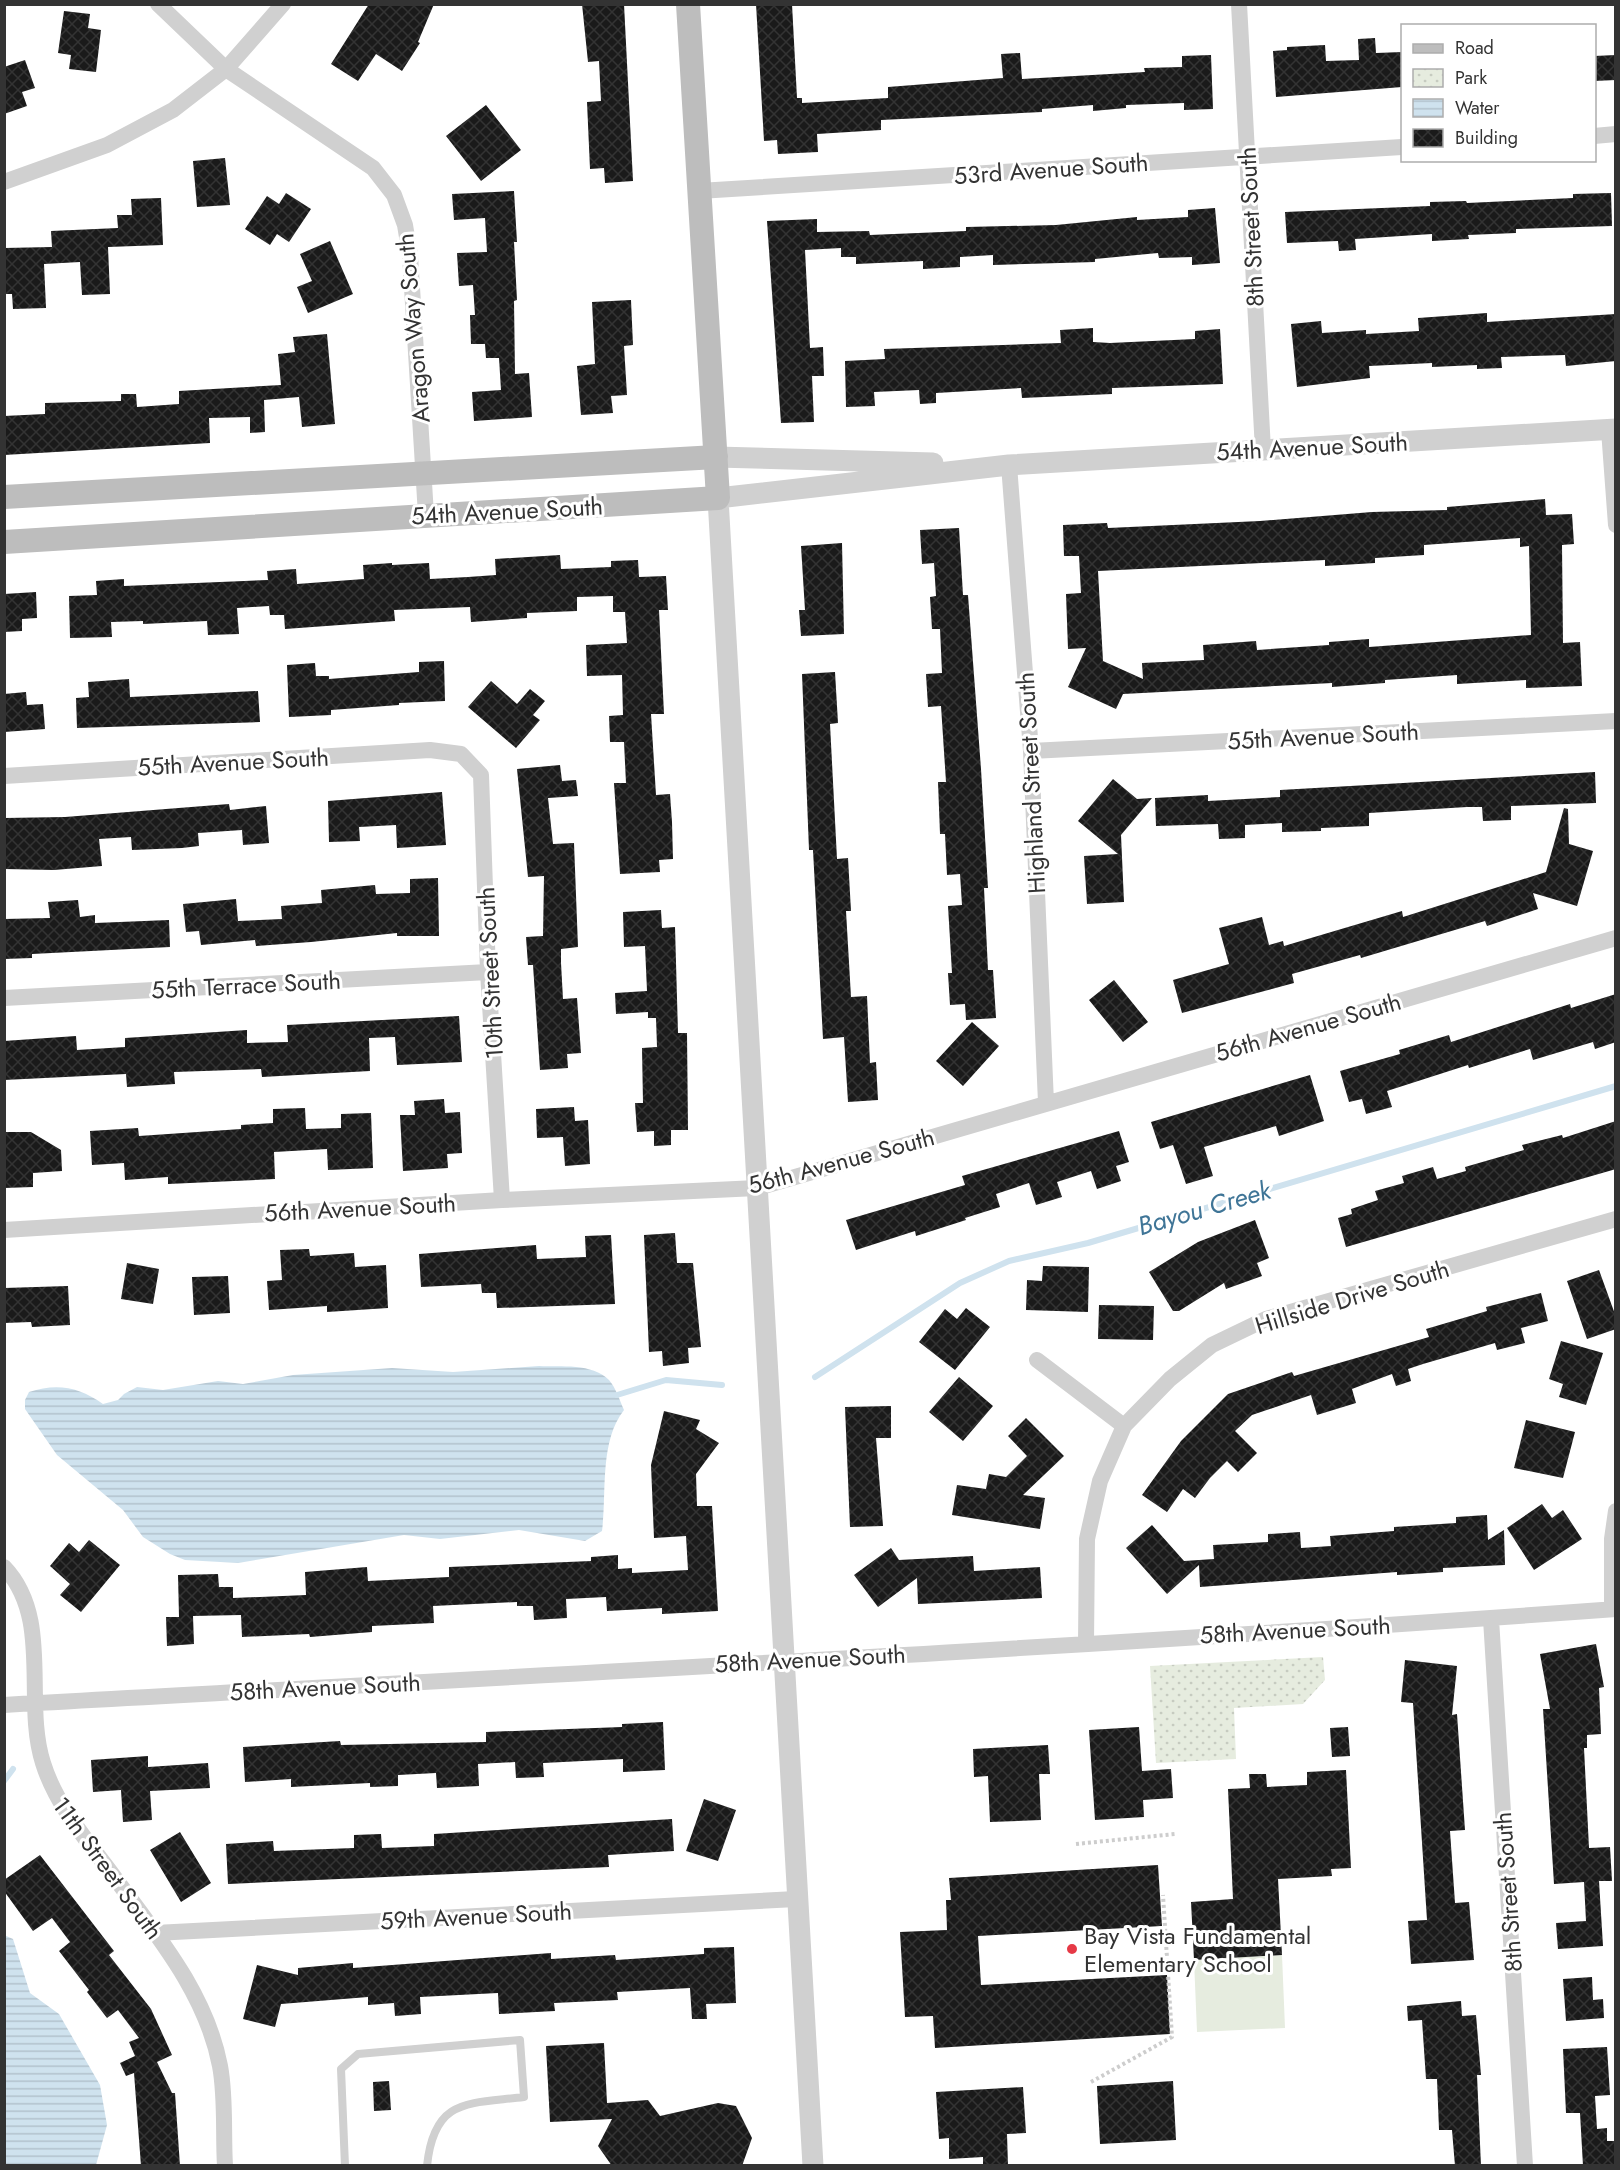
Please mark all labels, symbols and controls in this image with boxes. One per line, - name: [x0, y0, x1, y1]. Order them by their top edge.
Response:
- legend: [1401, 24, 1596, 162]
- text: Road: [1455, 35, 1494, 61]
- text: Park: [1455, 65, 1487, 91]
- text: Water: [1455, 95, 1500, 121]
- text: Building: [1455, 125, 1518, 151]
- street label: 53rd Avenue South: [953, 145, 1149, 193]
- street label: 8th Street South: [1229, 146, 1273, 308]
- street label: Aragon Way South: [387, 232, 439, 424]
- street label: 54th Avenue South: [1215, 424, 1409, 470]
- street label: 54th Avenue South: [410, 488, 604, 534]
- street label: Highland Street South: [1008, 671, 1054, 895]
- street label: 55th Avenue South: [1226, 714, 1420, 758]
- street label: 55th Avenue South: [136, 740, 330, 784]
- street label: 10th Street South: [468, 886, 512, 1060]
- street label: 55th Terrace South: [150, 963, 342, 1007]
- street label: 56th Avenue South: [1211, 984, 1405, 1070]
- street label: 56th Avenue South: [744, 1119, 938, 1203]
- water label: Bayou Creek: [1133, 1170, 1277, 1245]
- street label: 56th Avenue South: [263, 1185, 457, 1231]
- street label: Hillside Drive South: [1251, 1251, 1453, 1343]
- street label: 58th Avenue South: [1199, 1608, 1391, 1652]
- street label: 58th Avenue South: [714, 1637, 906, 1681]
- street label: 58th Avenue South: [229, 1665, 421, 1709]
- street label: 11th Street South: [44, 1789, 172, 1947]
- street label: 8th Street South: [1485, 1811, 1531, 1973]
- street label: 59th Avenue South: [379, 1893, 573, 1939]
- place label: Bay Vista Fundamental Elementary School: [1084, 1918, 1311, 1981]
- marker: Bay Vista Fundamental Elementary School: [1065, 1942, 1079, 1956]

